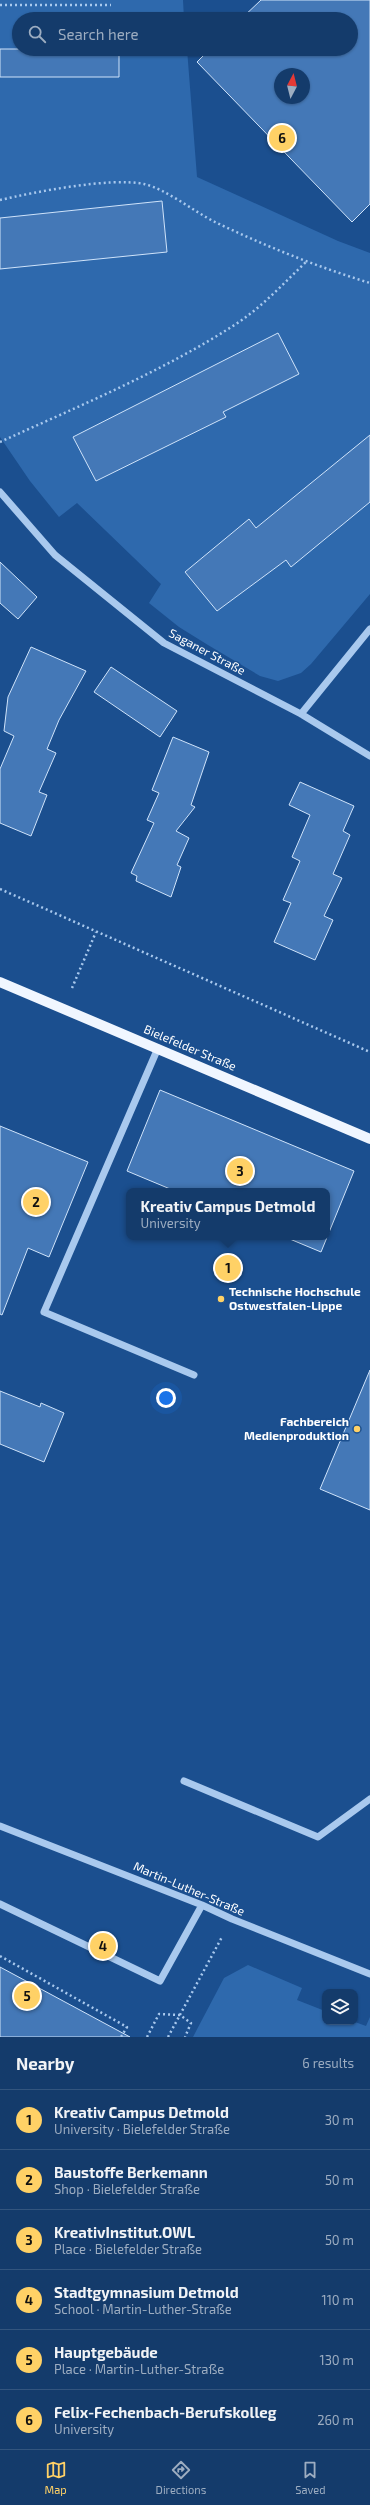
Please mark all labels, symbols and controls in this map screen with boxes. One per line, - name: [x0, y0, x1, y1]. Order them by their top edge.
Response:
- search box: [12, 12, 358, 56]
- icon: search: [26, 23, 48, 45]
- text: Search here: [58, 25, 139, 43]
- north arrow: [274, 68, 310, 104]
- pin: 6: [269, 123, 295, 153]
- street label: Saganer Straße: [167, 625, 248, 677]
- street label: Bielefelder Straße: [142, 1021, 239, 1073]
- pin: 3: [227, 1156, 253, 1186]
- pin: 2: [23, 1187, 49, 1217]
- popup: [126, 1188, 330, 1240]
- text: Kreativ Campus Detmold: [141, 1197, 315, 1215]
- text: University: [141, 1215, 201, 1231]
- pin: 1: [215, 1253, 241, 1283]
- place label: Technische Hochschule Ostwestfalen-Lippe: [229, 1284, 361, 1312]
- marker: Technische Hochschule Ostwestfalen-Lippe: [216, 1294, 226, 1304]
- your location: [156, 1388, 176, 1408]
- place label: Fachbereich Medienproduktion: [244, 1414, 349, 1442]
- marker: Fachbereich Medienproduktion: [352, 1424, 362, 1434]
- street label: Martin-Luther-Straße: [132, 1858, 247, 1918]
- pin: 4: [90, 1931, 116, 1961]
- pin: 5: [14, 1981, 40, 2011]
- map controls: [322, 1989, 358, 2025]
- button: layers: [322, 1989, 358, 2025]
- text: Nearby: [16, 2053, 74, 2073]
- text: 6 results: [302, 2055, 354, 2071]
- text: Kreativ Campus Detmold: [54, 2103, 229, 2121]
- text: 1: [26, 2112, 32, 2128]
- text: 30 m: [325, 2112, 354, 2128]
- text: University · Bielefelder Straße: [54, 2121, 230, 2137]
- text: Baustoffe Berkemann: [54, 2163, 208, 2181]
- text: 2: [25, 2172, 33, 2188]
- text: 50 m: [325, 2172, 354, 2188]
- text: Shop · Bielefelder Straße: [54, 2181, 200, 2197]
- text: KreativInstitut.OWL: [54, 2223, 195, 2241]
- text: 3: [25, 2232, 33, 2248]
- text: 50 m: [325, 2232, 354, 2248]
- text: Place · Bielefelder Straße: [54, 2241, 202, 2257]
- text: Stadtgymnasium Detmold: [54, 2283, 239, 2301]
- text: 4: [25, 2292, 33, 2308]
- text: 110 m: [322, 2292, 354, 2308]
- text: School · Martin-Luther-Straße: [54, 2301, 232, 2317]
- text: Hauptgebäude: [54, 2343, 158, 2361]
- text: 5: [25, 2352, 33, 2368]
- text: 130 m: [319, 2352, 354, 2368]
- text: Place · Martin-Luther-Straße: [54, 2361, 224, 2377]
- text: Felix-Fechenbach-Berufskolleg: [54, 2403, 276, 2421]
- text: 6: [25, 2412, 33, 2428]
- text: 260 m: [317, 2412, 354, 2428]
- text: University: [54, 2421, 114, 2437]
- tab: Map: [45, 2459, 67, 2496]
- tab: Directions: [156, 2459, 206, 2496]
- tab: Saved: [295, 2459, 326, 2496]

